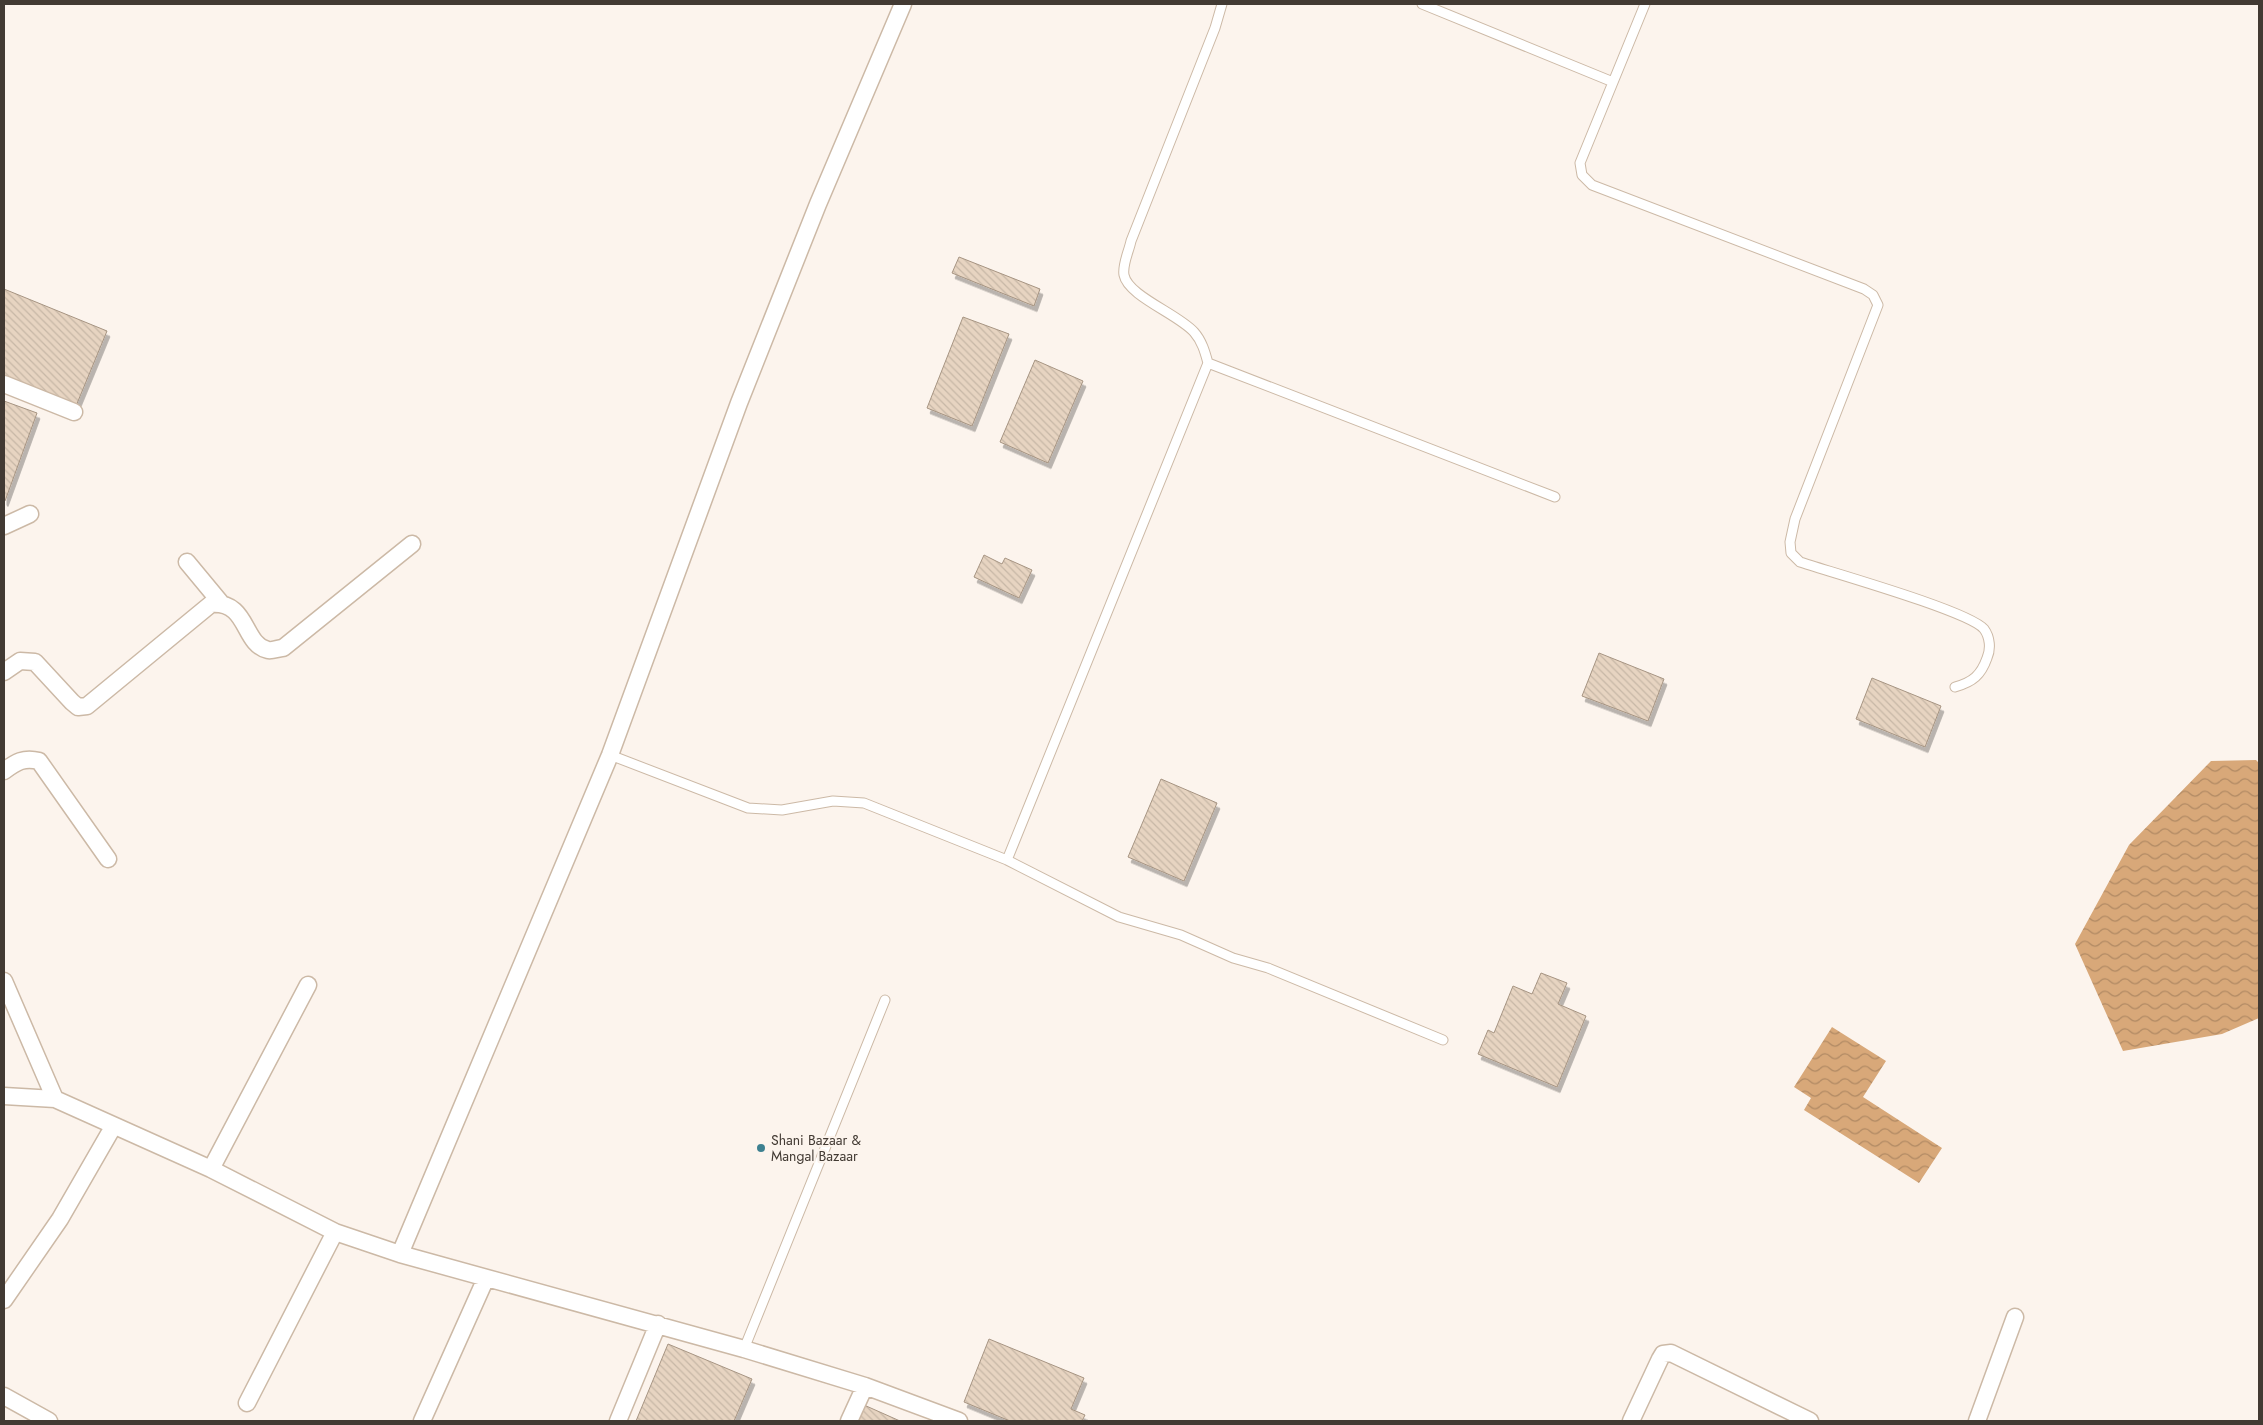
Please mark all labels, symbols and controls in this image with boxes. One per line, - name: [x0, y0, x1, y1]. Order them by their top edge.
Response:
- place label: Shani Bazaar & Mangal Bazaar: [771, 1130, 861, 1166]
- marker: Shani Bazaar & Mangal Bazaar: [755, 1142, 767, 1154]

